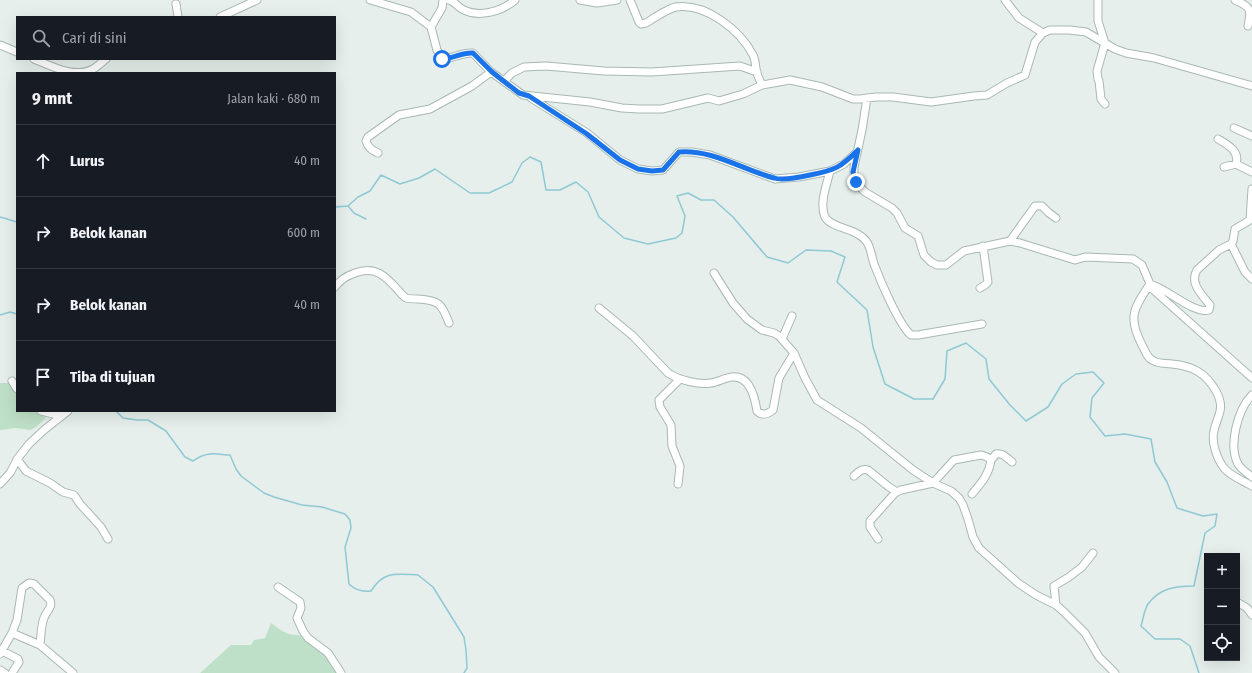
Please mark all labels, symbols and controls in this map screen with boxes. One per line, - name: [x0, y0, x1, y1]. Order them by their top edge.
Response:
- search box: [16, 16, 336, 60]
- icon: search: [30, 27, 52, 49]
- text: Cari di sini: [62, 29, 127, 47]
- route start: [433, 50, 451, 68]
- text: 9 mnt: [32, 88, 72, 109]
- text: Jalan kaki · 680 m: [227, 91, 320, 106]
- icon: ahead: [32, 150, 54, 172]
- text: Lurus: [70, 152, 104, 170]
- text: 40 m: [294, 153, 320, 168]
- route end: [847, 173, 865, 191]
- icon: right: [32, 222, 54, 244]
- text: Belok kanan: [70, 224, 147, 242]
- text: 600 m: [287, 225, 320, 240]
- icon: right: [32, 294, 54, 316]
- text: Belok kanan: [70, 296, 147, 314]
- text: 40 m: [294, 297, 320, 312]
- icon: arrive: [32, 366, 54, 388]
- text: Tiba di tujuan: [70, 368, 155, 386]
- map controls: [1204, 553, 1240, 661]
- button: +: [1204, 553, 1240, 589]
- button: −: [1204, 589, 1240, 625]
- button: locate: [1204, 625, 1240, 661]

